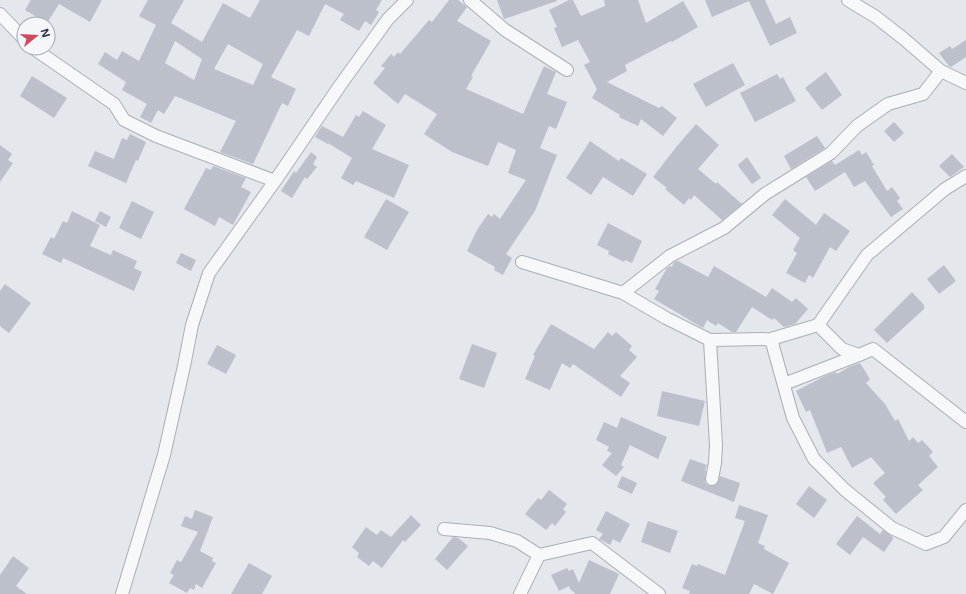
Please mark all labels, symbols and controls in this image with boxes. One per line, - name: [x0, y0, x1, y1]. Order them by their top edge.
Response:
- north arrow: [16, 16, 56, 56]
- text: N: [37, 26, 55, 39]

